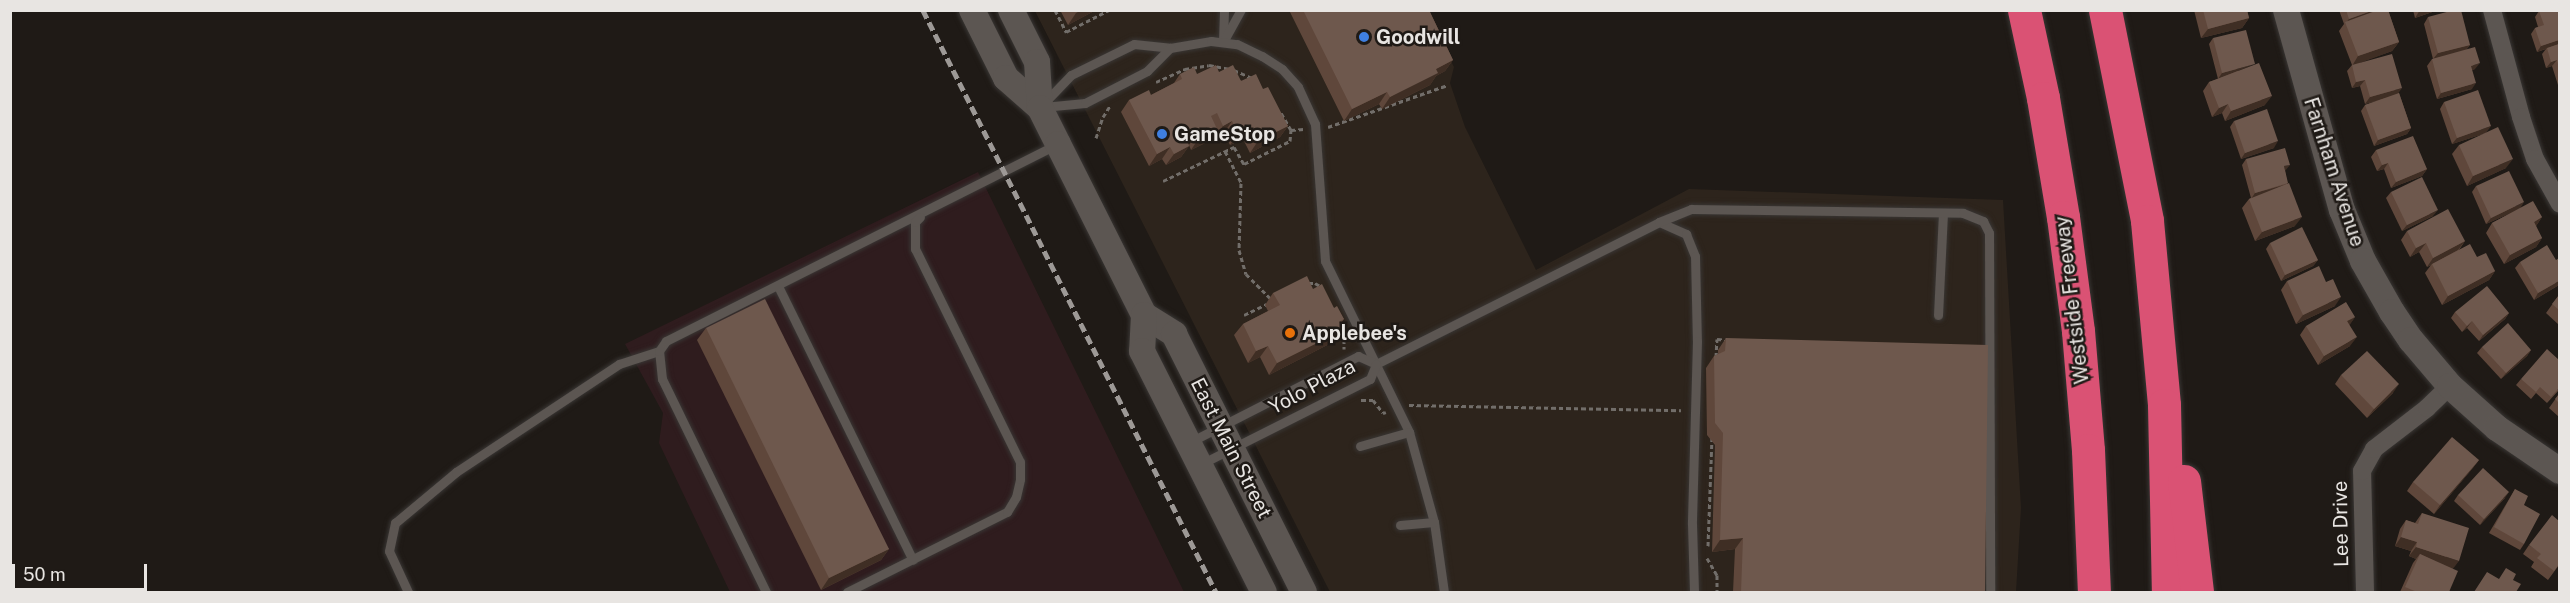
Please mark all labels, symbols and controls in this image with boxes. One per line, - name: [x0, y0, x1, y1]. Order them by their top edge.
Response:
- place label: Goodwill: [1376, 25, 1460, 49]
- marker: Goodwill: [1357, 30, 1371, 44]
- street label: Farnham Avenue: [2299, 94, 2369, 250]
- place label: GameStop: [1174, 122, 1275, 146]
- marker: GameStop: [1155, 127, 1169, 141]
- street label: Westside Freeway: [2050, 215, 2094, 385]
- place label: Applebee's: [1302, 321, 1407, 345]
- marker: Applebee's: [1283, 326, 1297, 340]
- street label: Yolo Plaza: [1265, 354, 1359, 420]
- street label: East Main Street: [1185, 374, 1277, 522]
- street label: Lee Drive: [2328, 481, 2354, 567]
- scale bar: [15, 552, 150, 590]
- text: 50 m: [23, 564, 66, 585]

